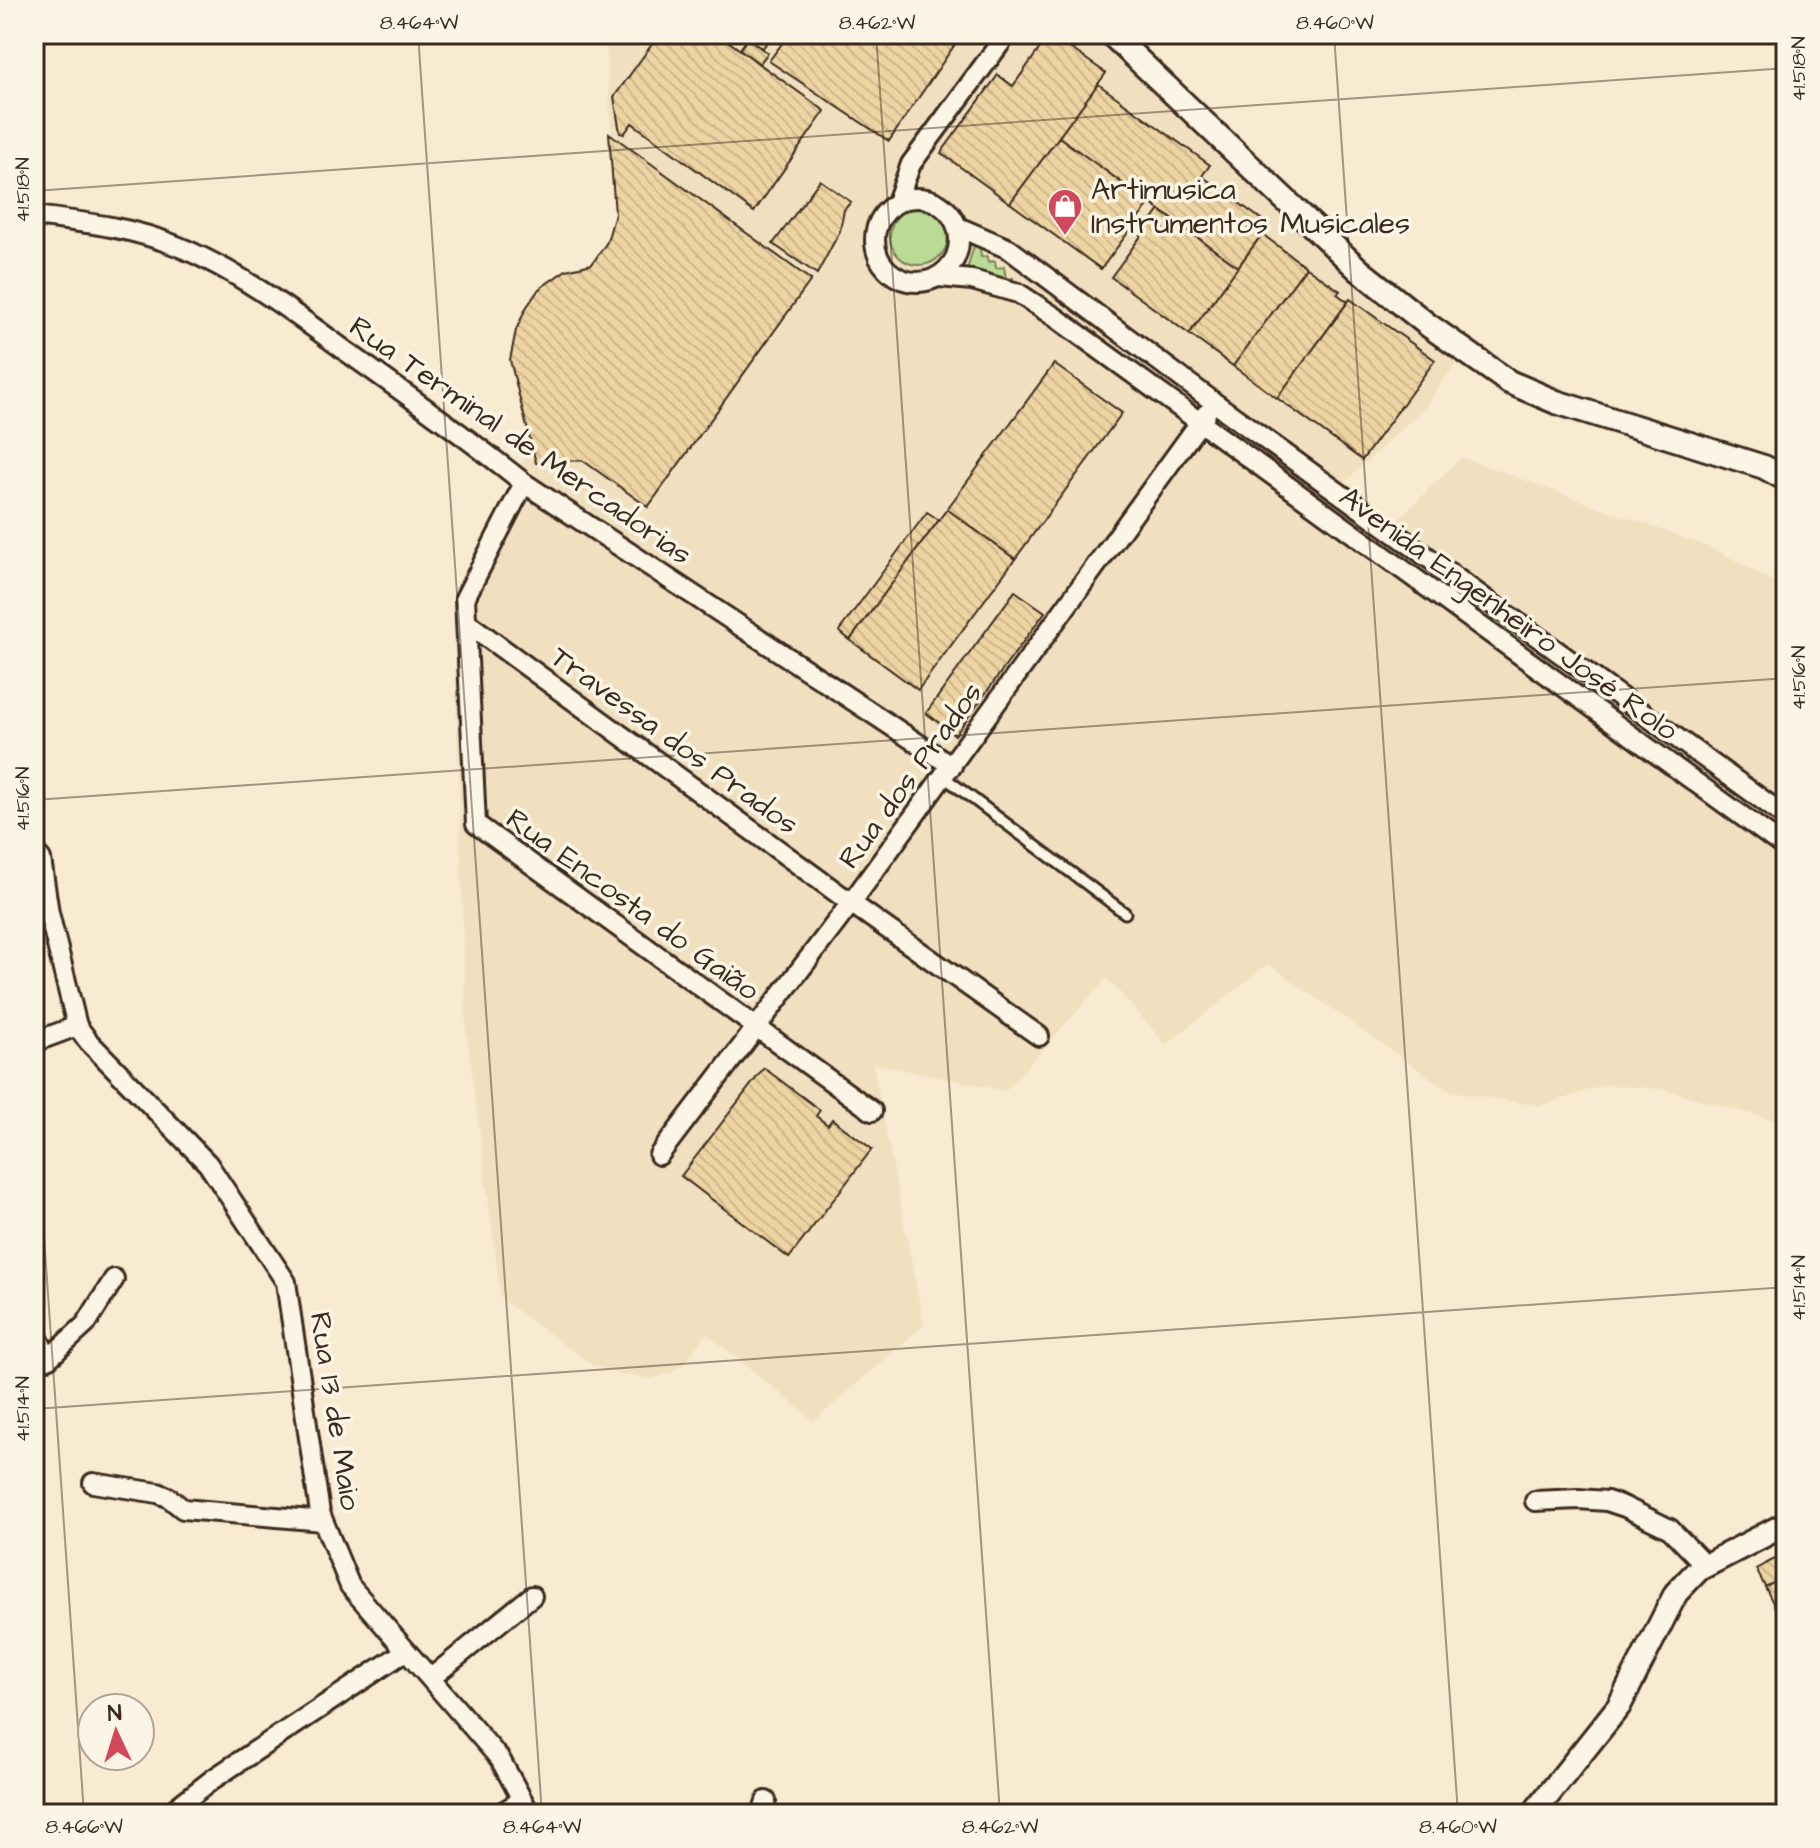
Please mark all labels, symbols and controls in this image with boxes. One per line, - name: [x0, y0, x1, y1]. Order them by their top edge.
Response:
- text: 8.464°W: [380, 9, 459, 37]
- text: 8.462°W: [839, 9, 915, 37]
- text: 8.460°W: [1296, 9, 1374, 37]
- text: 41.518°N: [1785, 36, 1813, 102]
- text: 41.518°N: [9, 157, 37, 223]
- place label: Artimusica Instrumentos Musicales: [1091, 169, 1410, 245]
- shop icon: Artimusica Instrumentos Musicales: [1046, 187, 1084, 237]
- street label: Rua Terminal de Mercadorias: [341, 306, 700, 575]
- street label: Avenida Engenheiro José Rolo: [1330, 476, 1687, 752]
- street label: Travessa dos Prados: [542, 636, 807, 845]
- text: 41.516°N: [1785, 645, 1813, 711]
- street label: Rua dos Prados: [829, 674, 993, 878]
- text: 41.516°N: [9, 766, 37, 832]
- street label: Rua Encosta do Gaião: [497, 798, 768, 1011]
- text: 41.514°N: [1785, 1255, 1813, 1321]
- street label: Rua 13 de Maio: [299, 1309, 371, 1513]
- text: 41.514°N: [9, 1376, 37, 1442]
- north arrow: [76, 1692, 156, 1772]
- text: N: [107, 1698, 123, 1729]
- text: 8.466°W: [45, 1813, 123, 1841]
- text: 8.464°W: [503, 1813, 582, 1841]
- text: 8.462°W: [962, 1813, 1038, 1841]
- text: 8.460°W: [1419, 1813, 1497, 1841]

